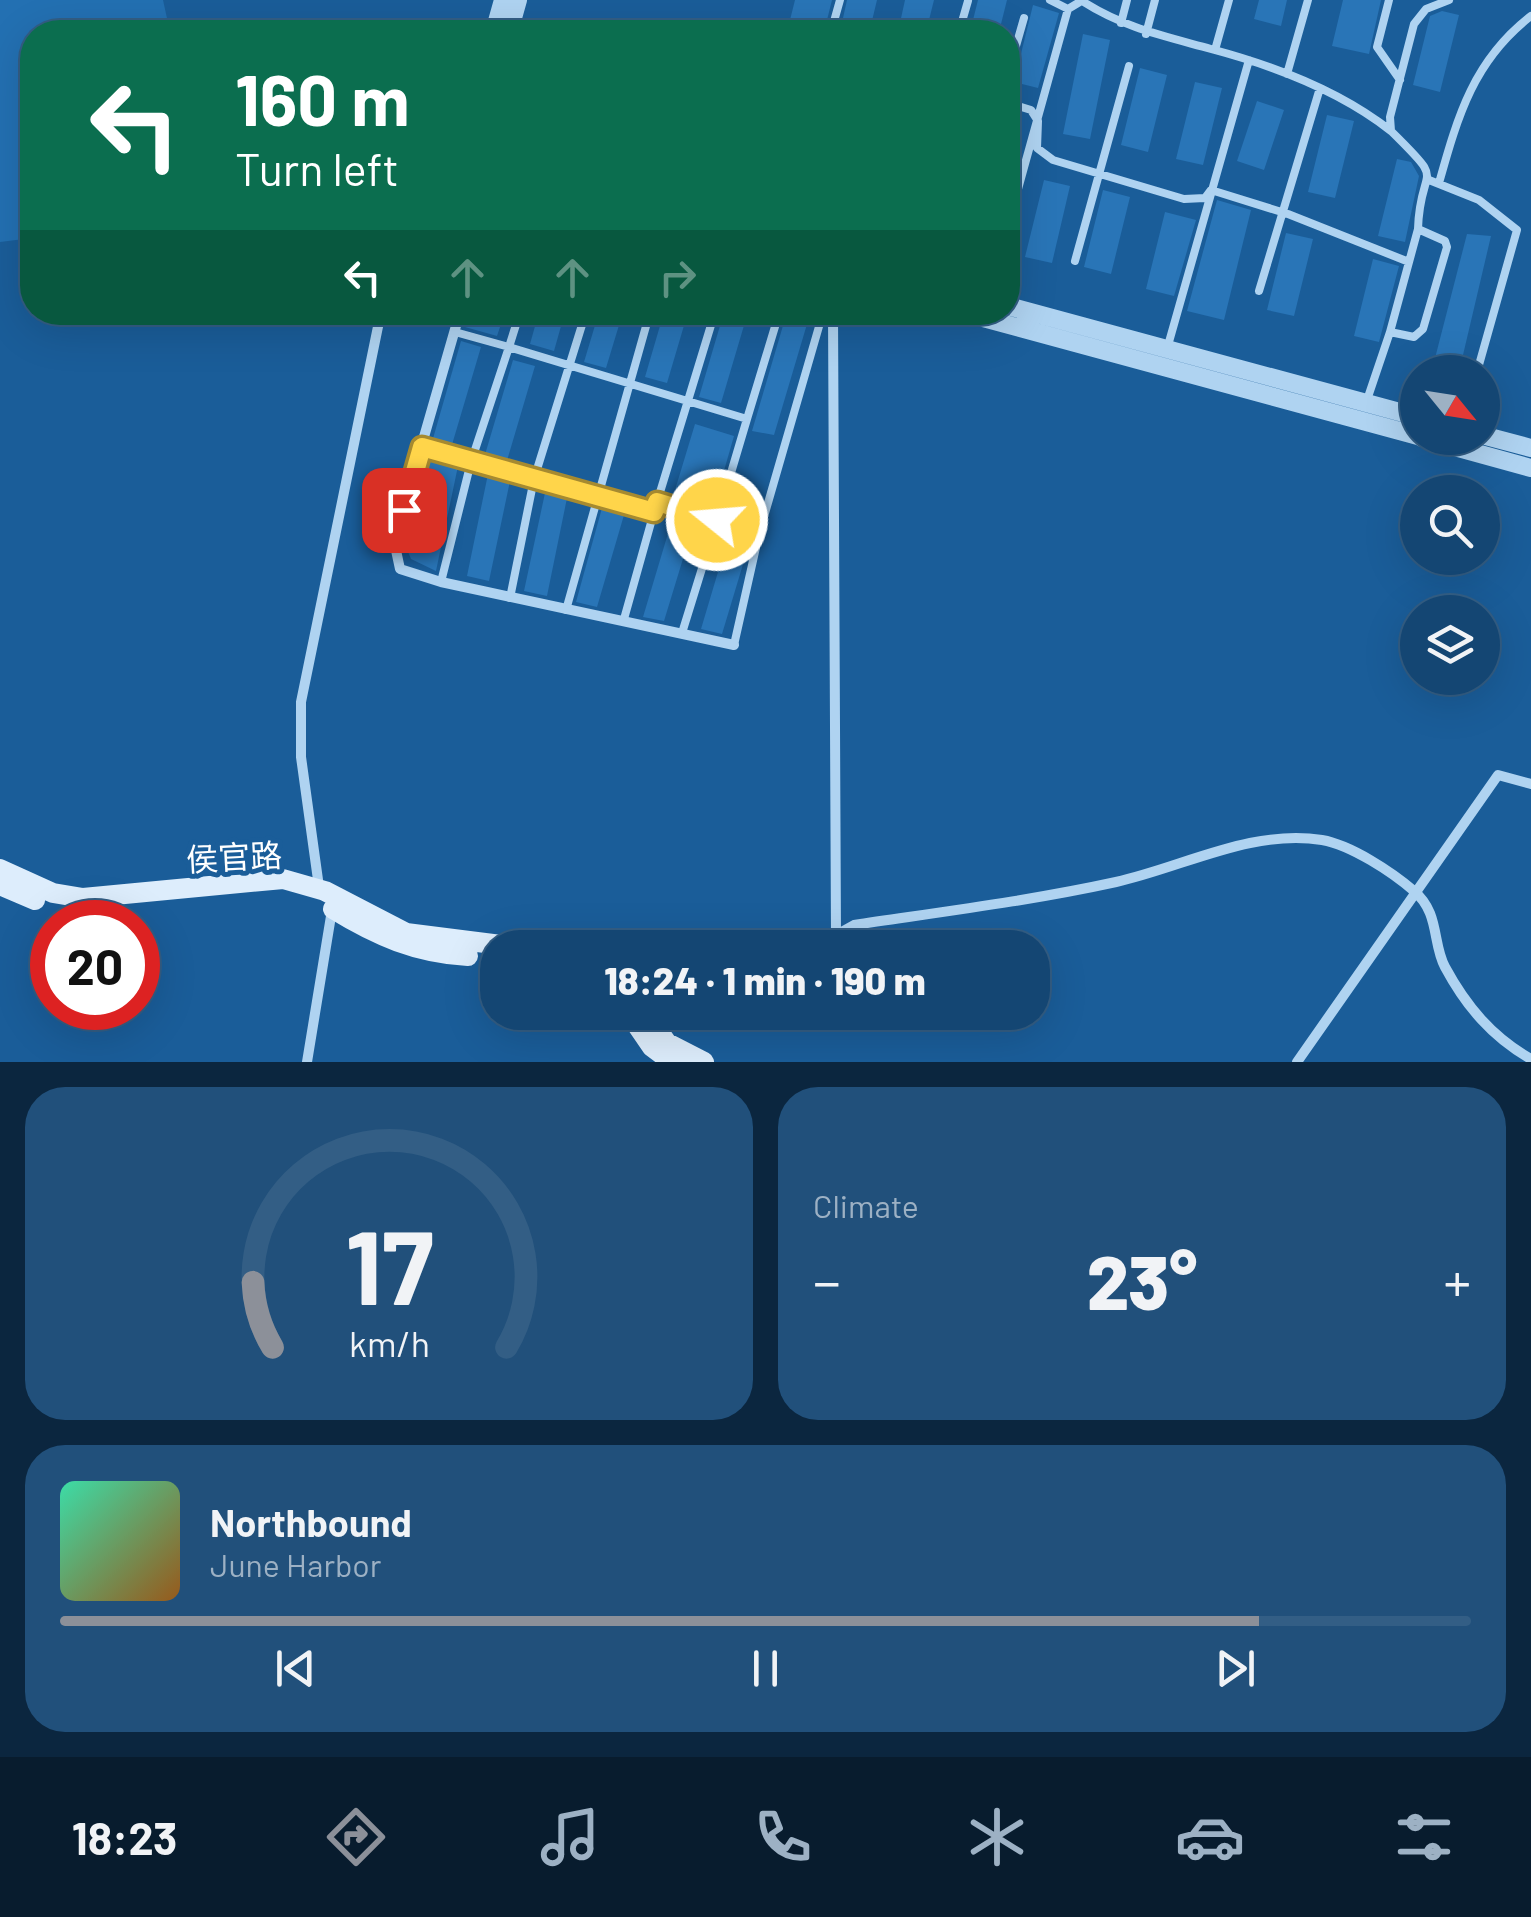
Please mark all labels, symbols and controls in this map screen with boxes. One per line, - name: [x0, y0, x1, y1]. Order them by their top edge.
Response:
- text: 160 m: [235, 56, 410, 140]
- icon: left: [70, 60, 200, 190]
- text: Turn left: [235, 141, 399, 195]
- icon: left: [335, 250, 390, 305]
- icon: ahead: [440, 250, 495, 305]
- icon: ahead: [545, 250, 600, 305]
- icon: right: [650, 250, 705, 305]
- north arrow: [1400, 355, 1500, 455]
- map controls: [1400, 355, 1500, 695]
- pin: [362, 468, 447, 553]
- position arrow: [665, 468, 769, 572]
- button: search: [1400, 475, 1500, 575]
- icon: arrive: [377, 483, 432, 538]
- button: layers: [1400, 595, 1500, 695]
- street label: 侯官路: [185, 835, 283, 877]
- speed limit sign: 20: [30, 900, 160, 1030]
- text: 18:24 · 1 min · 190 m: [604, 957, 926, 1003]
- text: Climate: [813, 1186, 919, 1224]
- text: 17: [345, 1201, 433, 1326]
- text: 23°: [1087, 1235, 1197, 1325]
- text: −: [813, 1247, 841, 1313]
- text: +: [1443, 1247, 1471, 1313]
- text: km/h: [349, 1321, 429, 1364]
- text: Northbound: [210, 1499, 412, 1545]
- text: June Harbor: [210, 1545, 381, 1583]
- icon: previous: [268, 1641, 323, 1696]
- icon: pause: [738, 1641, 793, 1696]
- icon: next: [1208, 1641, 1263, 1696]
- icon: directions: [321, 1802, 391, 1872]
- icon: music: [535, 1802, 605, 1872]
- icon: phone: [748, 1802, 818, 1872]
- icon: climate: [962, 1802, 1032, 1872]
- icon: car: [1175, 1802, 1245, 1872]
- icon: filters: [1389, 1802, 1459, 1872]
- text: 18:23: [72, 1810, 177, 1864]

